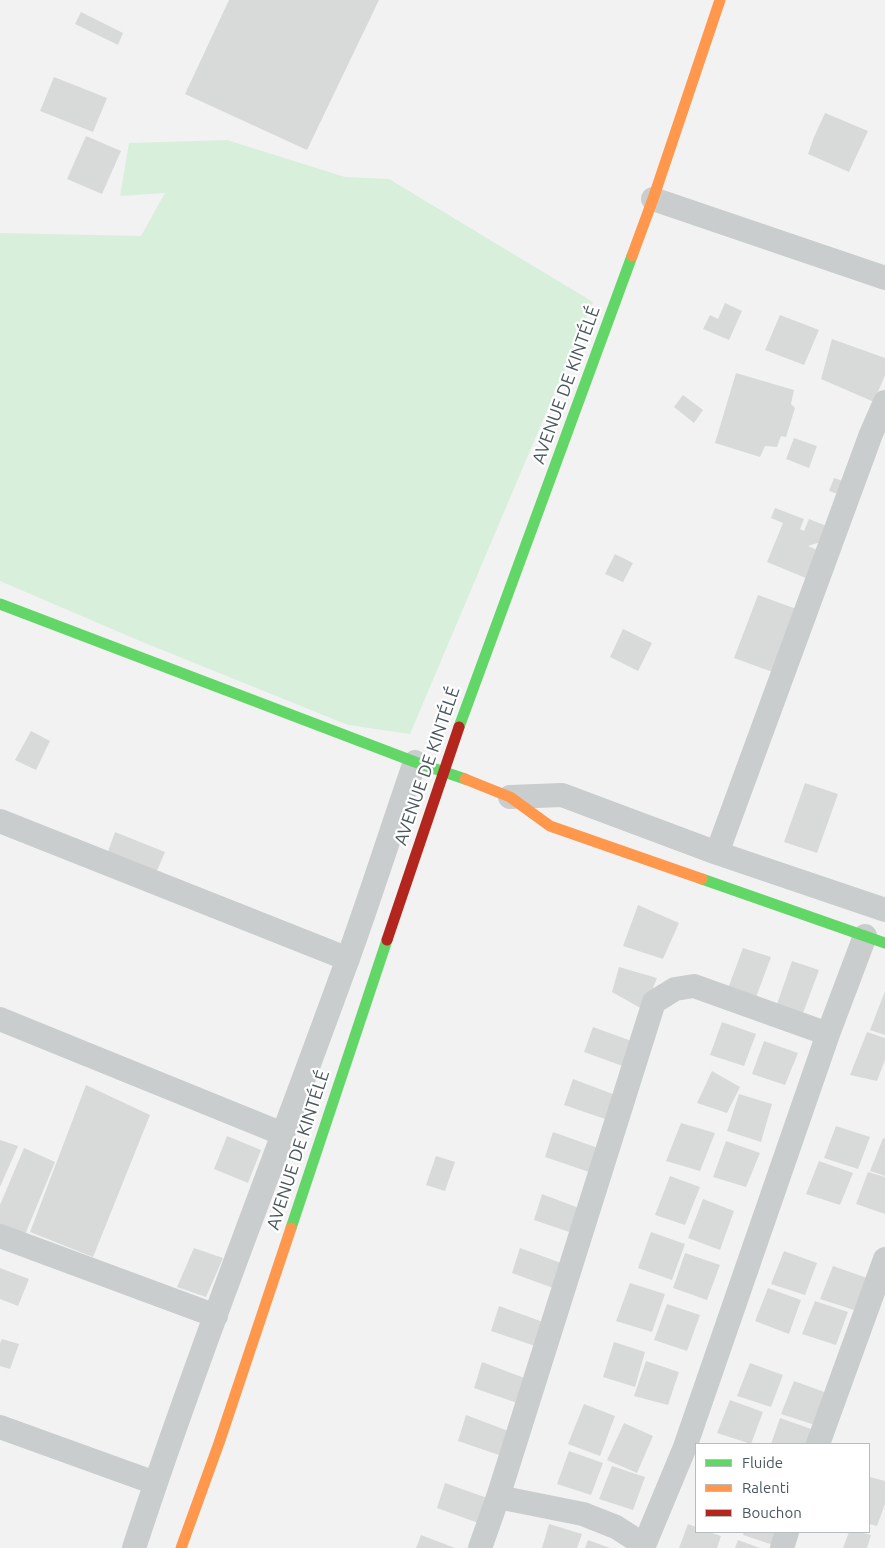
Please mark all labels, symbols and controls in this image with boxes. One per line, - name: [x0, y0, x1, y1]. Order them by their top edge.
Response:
- street label: AVENUE DE KINTÉLÉ: [527, 303, 605, 467]
- street label: AVENUE DE KINTÉLÉ: [390, 684, 464, 848]
- street label: AVENUE DE KINTÉLÉ: [262, 1068, 334, 1232]
- legend: [695, 1443, 870, 1533]
- text: Fluide: [742, 1454, 783, 1471]
- text: Ralenti: [742, 1479, 789, 1496]
- text: Bouchon: [742, 1504, 802, 1521]

